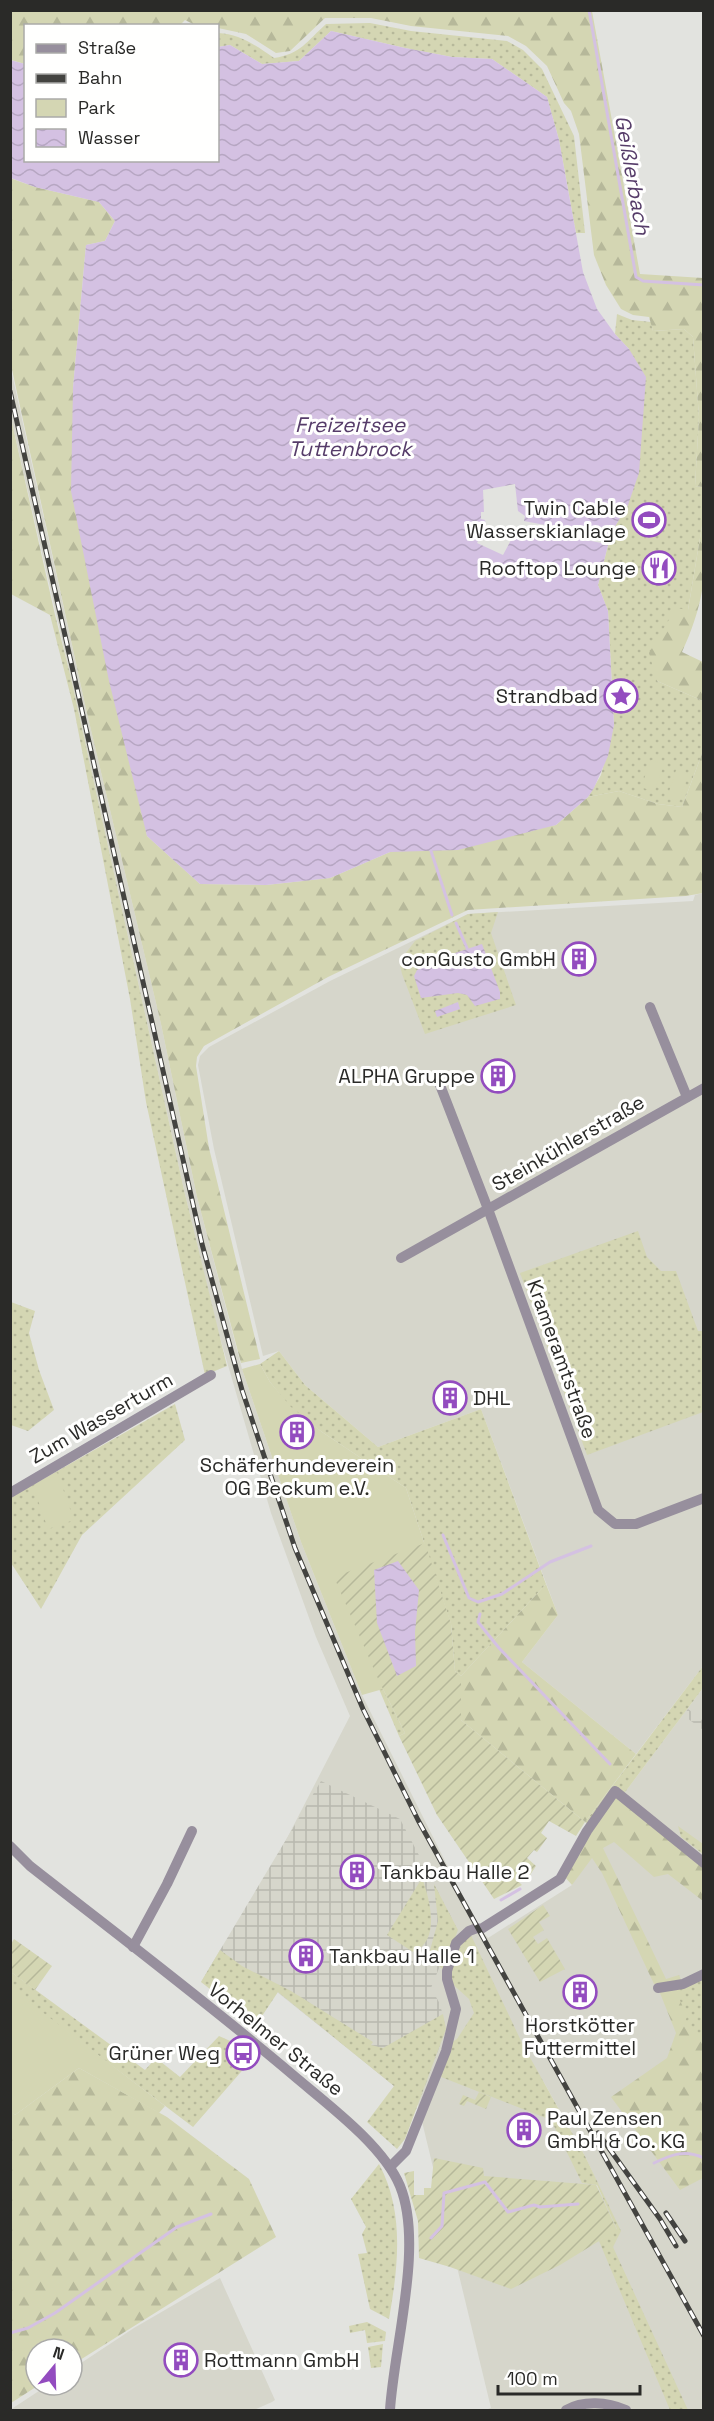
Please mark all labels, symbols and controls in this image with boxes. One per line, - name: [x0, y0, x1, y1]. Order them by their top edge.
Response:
- legend: [24, 24, 219, 162]
- text: Straße: [78, 36, 136, 59]
- text: Bahn: [78, 66, 122, 89]
- text: Park: [78, 96, 116, 119]
- water label: Geißlerbach: [609, 113, 657, 238]
- text: Wasser: [78, 126, 140, 149]
- water label: Freizeitsee Tuttenbrock: [288, 411, 414, 462]
- place label: Twin Cable Wasserskianlage: [466, 495, 626, 544]
- sports icon: Twin Cable Wasserskianlage: [631, 502, 667, 538]
- restaurant icon: Rooftop Lounge: [641, 550, 677, 586]
- place label: Rooftop Lounge: [479, 555, 636, 581]
- place icon: Strandbad: [603, 678, 639, 714]
- place label: Strandbad: [496, 683, 598, 709]
- building icon: conGusto GmbH: [561, 941, 597, 977]
- place label: conGusto GmbH: [401, 946, 556, 972]
- building icon: ALPHA Gruppe: [480, 1058, 516, 1094]
- place label: ALPHA Gruppe: [338, 1063, 475, 1089]
- street label: Steinkühlerstraße: [487, 1089, 649, 1197]
- street label: Krameramtstraße: [521, 1276, 603, 1442]
- street label: Zum Wasserturm: [25, 1366, 177, 1470]
- building icon: DHL: [432, 1380, 468, 1416]
- place label: DHL: [473, 1385, 510, 1411]
- building icon: Schäferhundeverein OG Beckum e.V.: [279, 1414, 315, 1450]
- place label: Schäferhundeverein OG Beckum e.V.: [200, 1452, 394, 1501]
- building icon: Tankbau Halle 2: [339, 1854, 375, 1890]
- place label: Tankbau Halle 2: [380, 1859, 530, 1885]
- building icon: Tankbau Halle 1: [288, 1938, 324, 1974]
- place label: Tankbau Halle 1: [329, 1943, 475, 1969]
- building icon: Horstkötter Futtermittel: [562, 1974, 598, 2010]
- street label: Vorhelmer Straße: [203, 1976, 349, 2102]
- place label: Horstkötter Futtermittel: [524, 2012, 636, 2061]
- bus stop icon: Grüner Weg: [225, 2035, 261, 2071]
- place label: Grüner Weg: [108, 2040, 220, 2066]
- place label: Paul Zensen GmbH & Co. KG: [547, 2105, 685, 2154]
- building icon: Paul Zensen GmbH & Co. KG: [506, 2112, 542, 2148]
- north arrow: [24, 2337, 84, 2397]
- text: N: [50, 2342, 67, 2365]
- building icon: Rottmann GmbH: [163, 2342, 199, 2378]
- place label: Rottmann GmbH: [204, 2347, 359, 2373]
- scale bar: [498, 2358, 640, 2396]
- text: 100 m: [507, 2367, 558, 2390]

